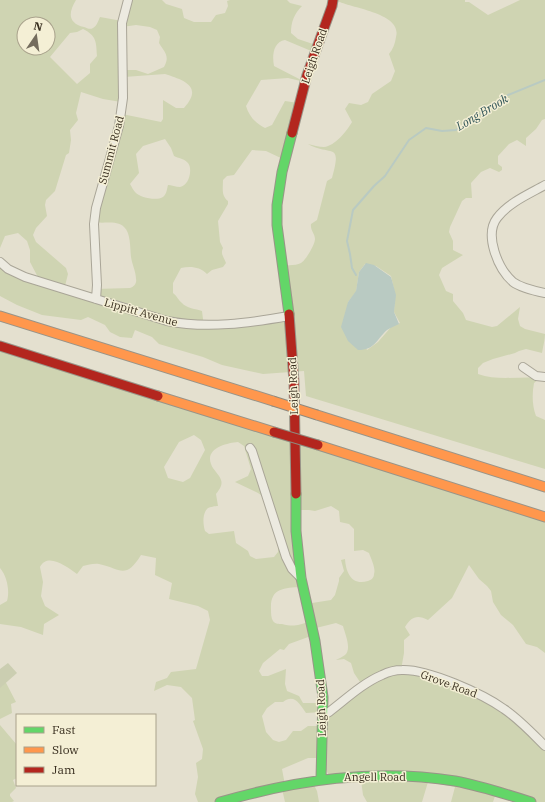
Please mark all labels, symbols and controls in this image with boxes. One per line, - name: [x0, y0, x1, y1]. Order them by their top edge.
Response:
- north arrow: [16, 16, 56, 56]
- text: N: [32, 18, 44, 34]
- street label: Leigh Road: [298, 26, 330, 85]
- water label: Long Brook: [452, 90, 511, 134]
- street label: Summit Road: [95, 114, 127, 186]
- street label: Lippitt Avenue: [103, 295, 179, 329]
- street label: Leigh Road: [285, 357, 301, 415]
- street label: Grove Road: [419, 667, 480, 701]
- street label: Leigh Road: [313, 679, 329, 737]
- legend: [16, 714, 156, 786]
- text: Fast: [52, 722, 76, 737]
- text: Slow: [52, 742, 79, 757]
- text: Jam: [52, 762, 76, 777]
- street label: Angell Road: [344, 770, 406, 784]

